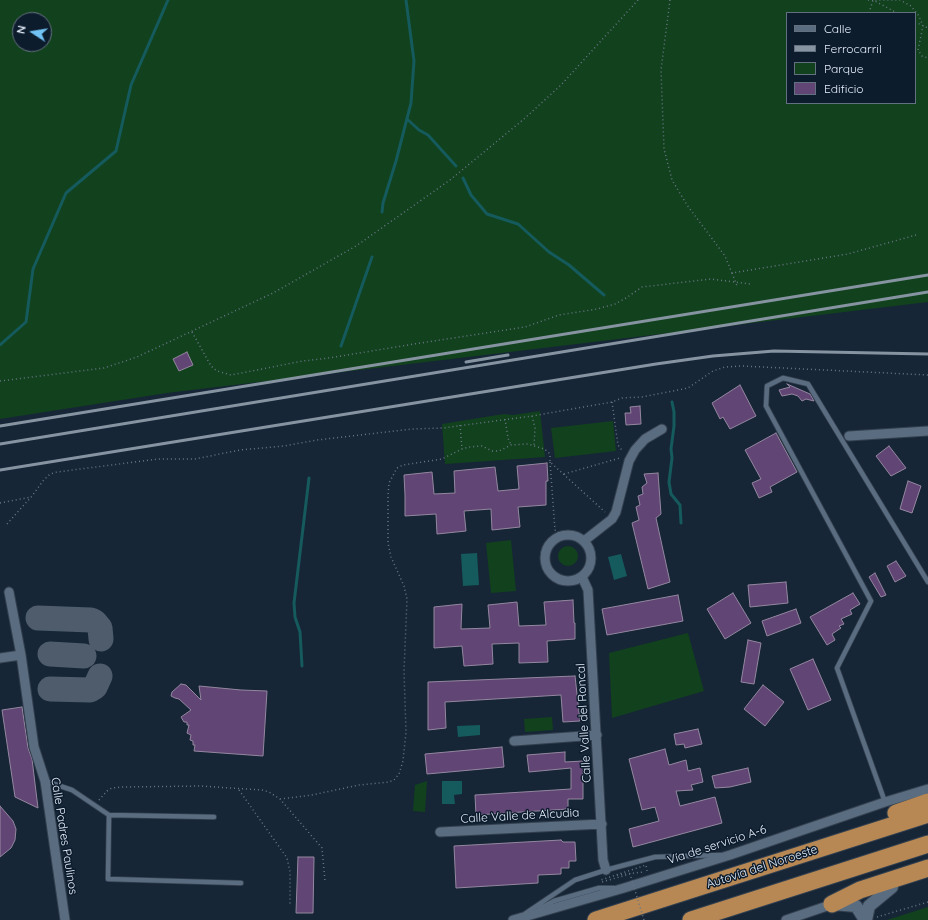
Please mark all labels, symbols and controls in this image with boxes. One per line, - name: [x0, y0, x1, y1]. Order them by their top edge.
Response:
- north arrow: [12, 12, 52, 52]
- legend: [786, 12, 916, 104]
- text: Calle: [824, 21, 851, 36]
- text: N: [14, 24, 29, 35]
- text: Ferrocarril: [824, 41, 882, 56]
- text: Parque: [824, 61, 864, 76]
- text: Edificio: [824, 81, 864, 96]
- street label: Calle Valle del Roncal: [574, 663, 594, 783]
- street label: Calle Padres Paulinos: [48, 776, 80, 896]
- street label: Calle Valle de Alcudia: [460, 806, 580, 826]
- street label: Vía de servicio A-6: [666, 822, 768, 868]
- street label: Autovía del Noroeste: [705, 842, 819, 892]

